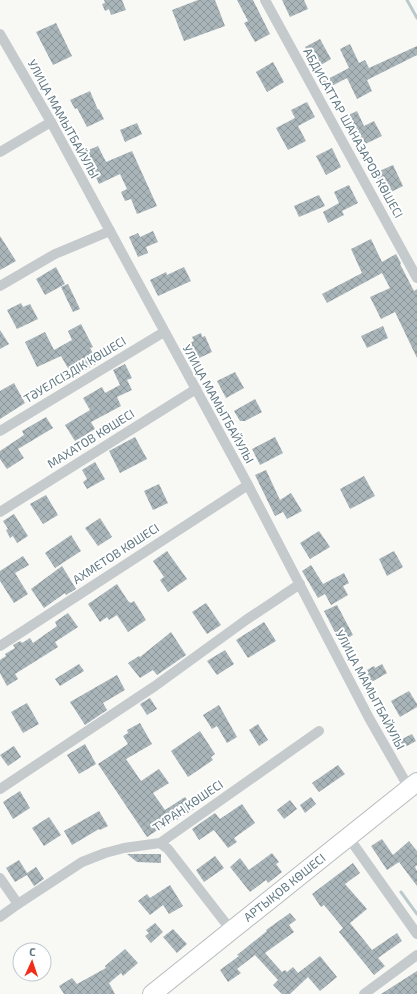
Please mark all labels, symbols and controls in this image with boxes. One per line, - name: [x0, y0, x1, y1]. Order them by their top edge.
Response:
- street label: АБДИСАТТАР ШАНАЗАРОВ КӨШЕСІ: [301, 45, 407, 220]
- street label: УЛИЦА МАМЫТБАЙУЛЫ: [25, 57, 102, 180]
- street label: ТӘУЕЛСІЗДІК КӨШЕСІ: [21, 333, 128, 405]
- street label: УЛИЦА МАМЫТБАЙУЛЫ: [180, 342, 257, 465]
- street label: МАХАТОВ КӨШЕСІ: [44, 406, 137, 471]
- street label: АХМЕТОВ КӨШЕСІ: [70, 520, 161, 586]
- street label: УЛИЦА МАМЫТБАЙУЛЫ: [333, 627, 408, 752]
- street label: ТҰРАН КӨШЕСІ: [150, 777, 225, 834]
- street label: АРТЫҚОВ КӨШЕСІ: [241, 850, 328, 924]
- north arrow: [12, 942, 52, 982]
- text: С: [29, 945, 37, 958]

